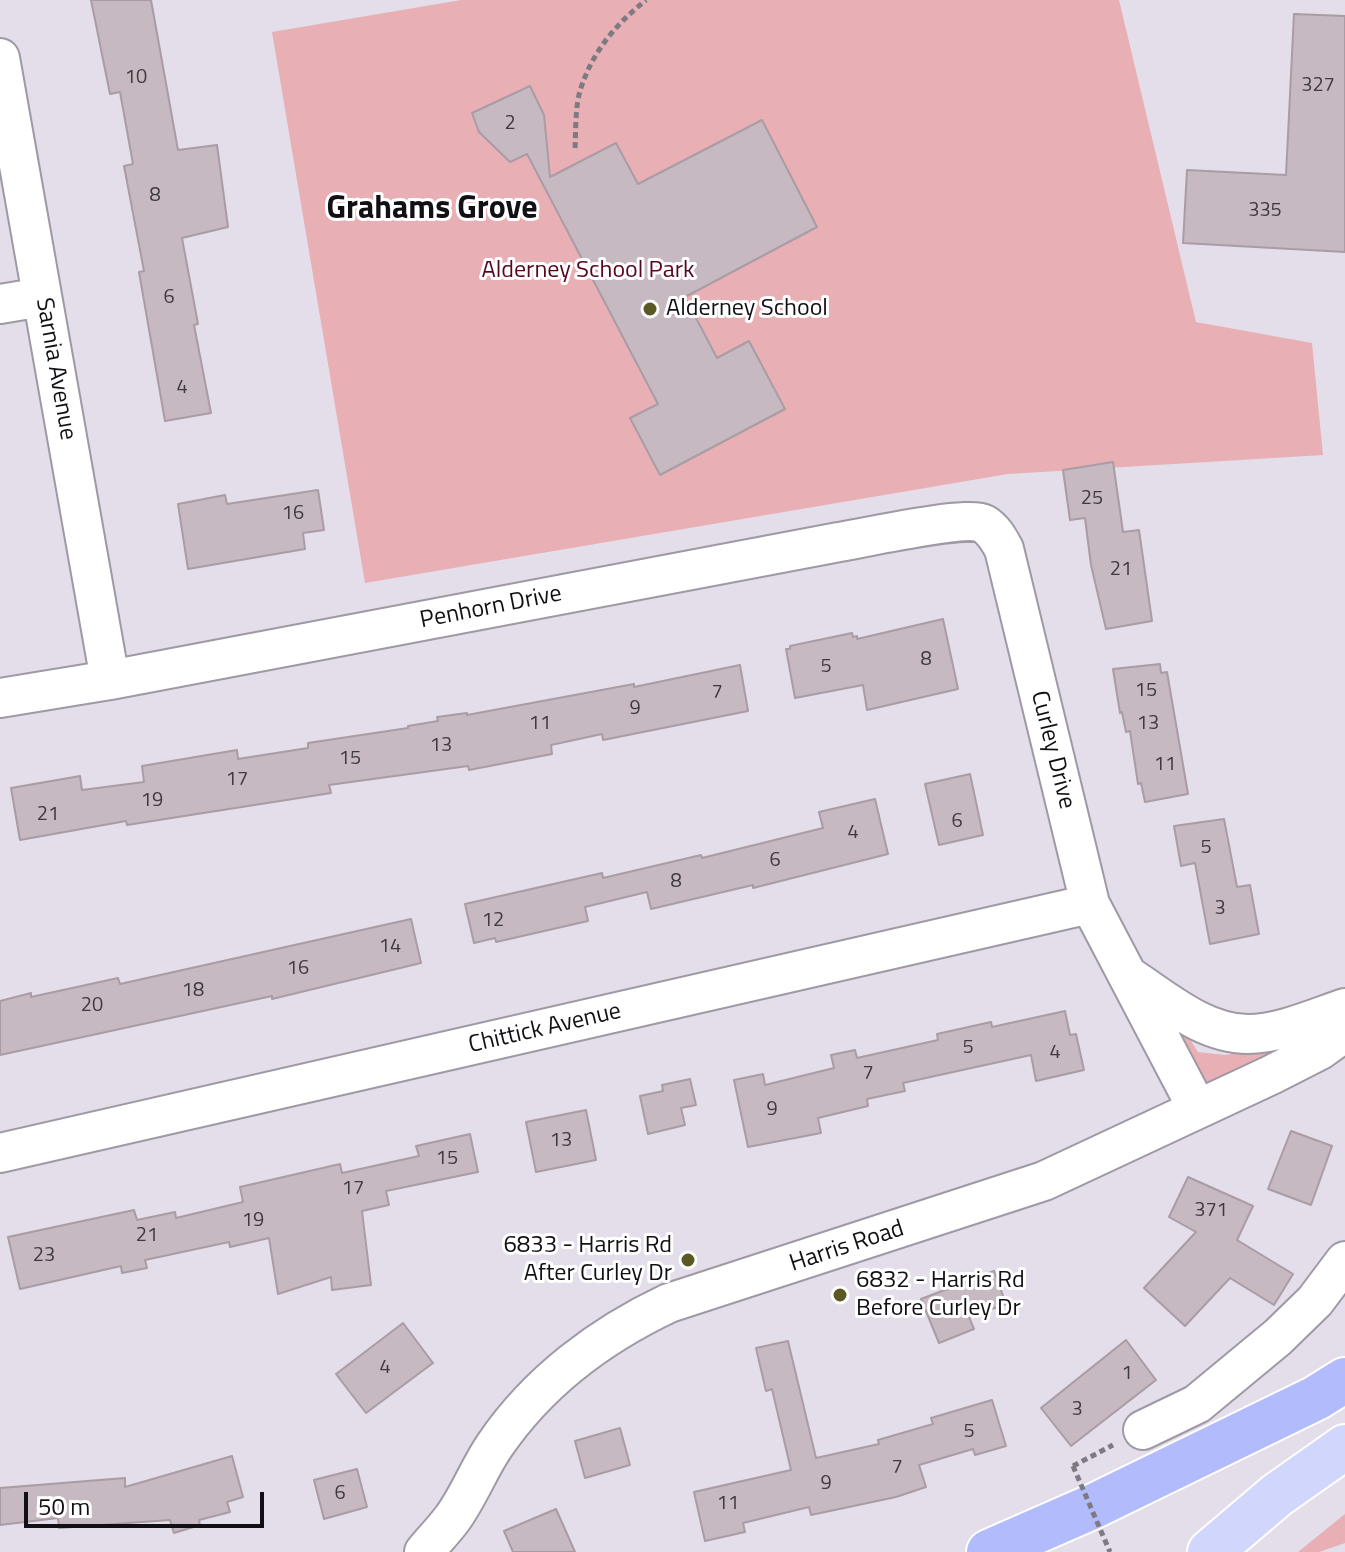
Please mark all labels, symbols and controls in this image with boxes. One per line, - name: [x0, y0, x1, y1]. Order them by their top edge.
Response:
- house number: 10: [125, 66, 147, 90]
- house number: 327: [1301, 74, 1335, 98]
- house number: 2: [504, 112, 516, 136]
- house number: 8: [149, 184, 161, 208]
- district label: Grahams Grove: [326, 191, 538, 229]
- house number: 335: [1248, 199, 1282, 223]
- park label: Alderney School Park: [481, 257, 695, 285]
- house number: 6: [163, 286, 175, 310]
- place label: Alderney School: [666, 295, 828, 323]
- street label: Sarnia Avenue: [28, 296, 82, 442]
- marker: Alderney School: [641, 300, 659, 318]
- house number: 4: [176, 376, 188, 400]
- house number: 25: [1081, 487, 1103, 511]
- house number: 16: [282, 502, 304, 526]
- house number: 21: [1110, 558, 1132, 582]
- street label: Penhorn Drive: [418, 580, 564, 636]
- house number: 8: [920, 648, 932, 672]
- house number: 5: [820, 655, 832, 679]
- house number: 15: [1135, 679, 1157, 703]
- house number: 7: [711, 681, 723, 705]
- street label: Curley Drive: [1023, 688, 1081, 812]
- house number: 9: [629, 697, 641, 721]
- house number: 11: [529, 712, 551, 736]
- house number: 13: [1137, 712, 1159, 736]
- house number: 13: [430, 734, 452, 758]
- house number: 15: [339, 747, 361, 771]
- house number: 11: [1154, 753, 1176, 777]
- house number: 17: [226, 768, 248, 792]
- house number: 19: [141, 789, 163, 813]
- house number: 21: [37, 803, 59, 827]
- house number: 6: [951, 810, 963, 834]
- house number: 4: [847, 821, 859, 845]
- house number: 5: [1200, 836, 1212, 860]
- house number: 6: [769, 849, 781, 873]
- house number: 8: [670, 870, 682, 894]
- house number: 3: [1214, 897, 1226, 921]
- house number: 12: [482, 909, 504, 933]
- house number: 14: [379, 935, 401, 959]
- house number: 16: [287, 957, 309, 981]
- house number: 18: [182, 979, 204, 1003]
- house number: 20: [81, 994, 103, 1018]
- street label: Chittick Avenue: [466, 997, 624, 1061]
- house number: 5: [962, 1036, 974, 1060]
- house number: 4: [1049, 1041, 1061, 1065]
- house number: 7: [862, 1062, 874, 1086]
- house number: 9: [766, 1098, 778, 1122]
- house number: 13: [550, 1129, 572, 1153]
- house number: 15: [436, 1147, 458, 1171]
- house number: 17: [342, 1177, 364, 1201]
- house number: 371: [1194, 1199, 1228, 1223]
- house number: 19: [242, 1209, 264, 1233]
- street label: Harris Road: [786, 1215, 908, 1279]
- house number: 21: [136, 1224, 158, 1248]
- place label: 6833 - Harris Rd After Curley Dr: [503, 1232, 672, 1288]
- house number: 23: [33, 1244, 55, 1268]
- marker: 6833 - Harris Rd After Curley Dr: [679, 1251, 697, 1269]
- place label: 6832 - Harris Rd Before Curley Dr: [856, 1267, 1025, 1323]
- marker: 6832 - Harris Rd Before Curley Dr: [831, 1286, 849, 1304]
- house number: 4: [379, 1356, 391, 1380]
- house number: 1: [1121, 1362, 1133, 1386]
- house number: 3: [1071, 1398, 1083, 1422]
- house number: 5: [963, 1420, 975, 1444]
- house number: 7: [891, 1456, 903, 1480]
- house number: 9: [820, 1472, 832, 1496]
- scale bar: [28, 1476, 268, 1526]
- house number: 6: [334, 1482, 346, 1506]
- text: 50 m: [38, 1488, 90, 1524]
- house number: 11: [717, 1492, 739, 1516]

